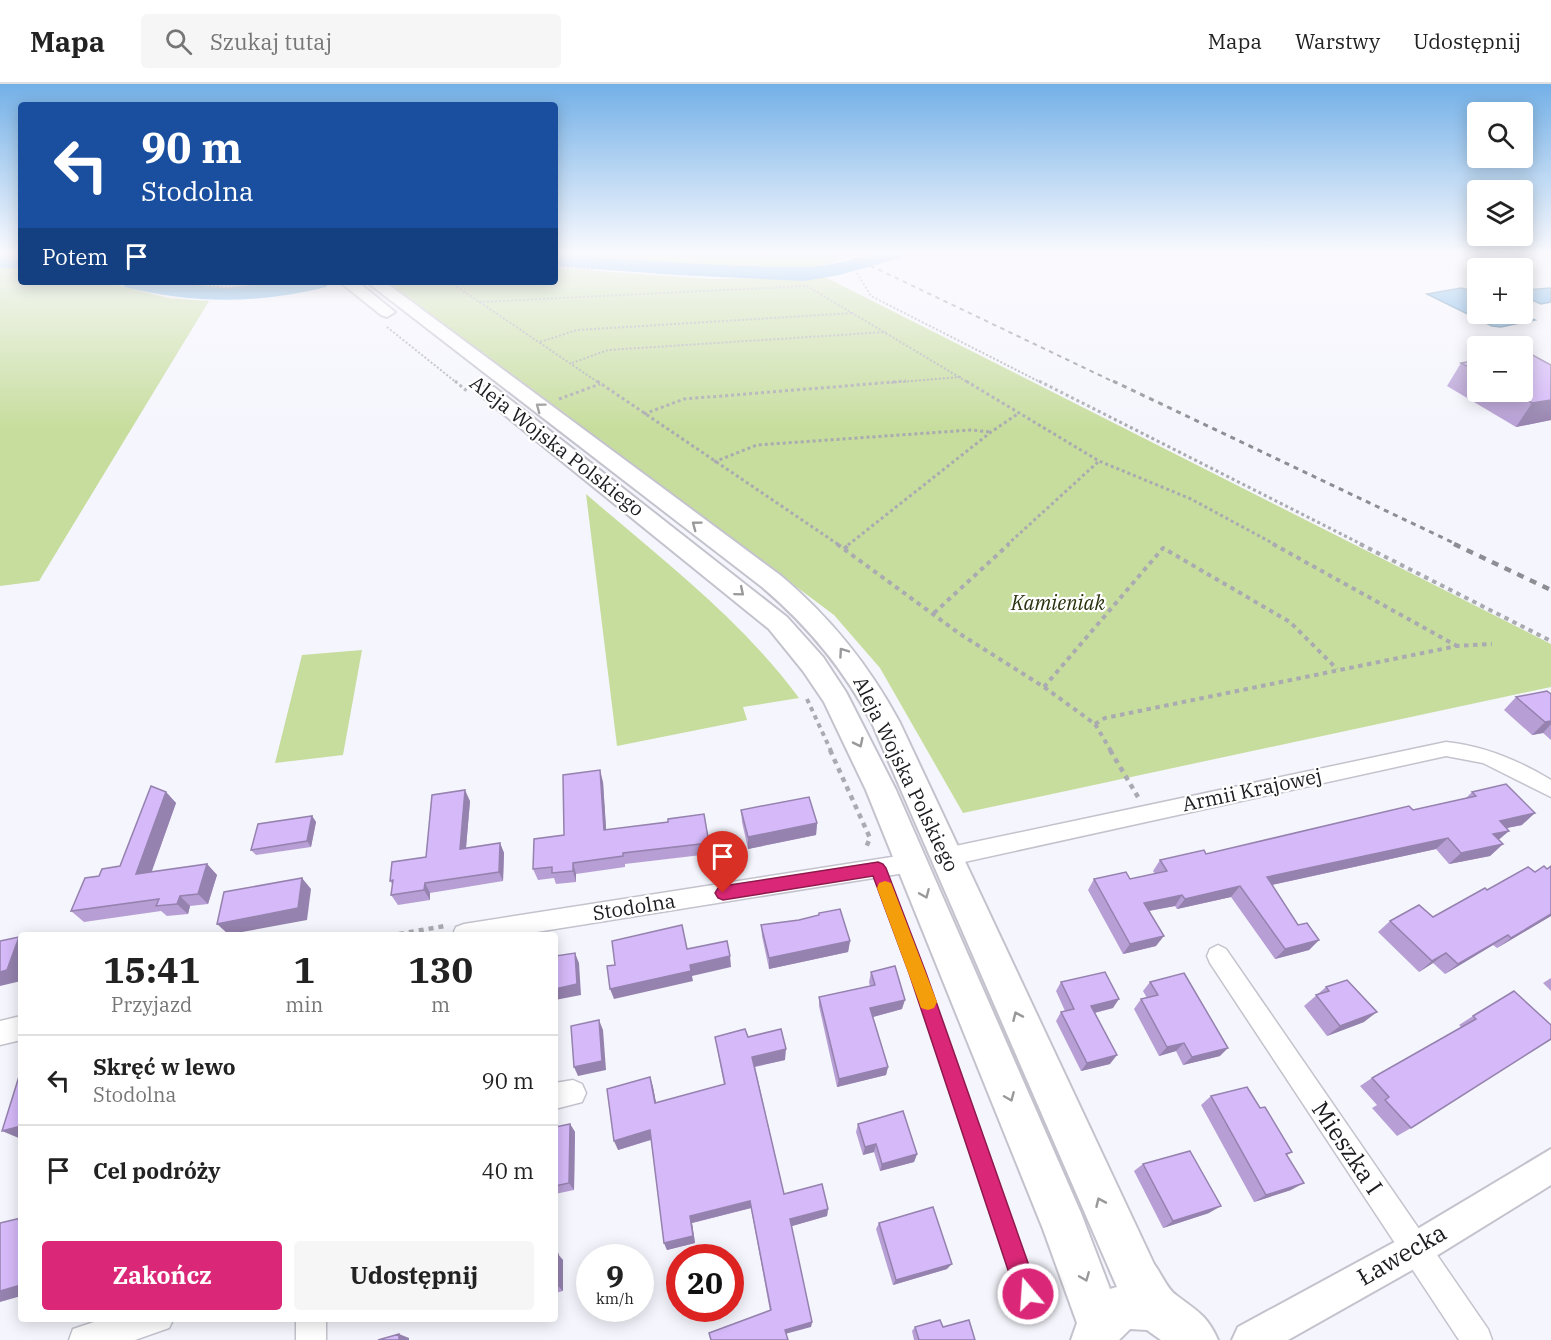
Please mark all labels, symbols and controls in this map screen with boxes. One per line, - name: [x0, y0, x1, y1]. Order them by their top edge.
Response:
- search box: [141, 14, 561, 68]
- text: Mapa: [30, 23, 105, 60]
- icon: search: [162, 25, 195, 58]
- text: Szukaj tutaj: [210, 27, 332, 56]
- text: Mapa: [1208, 27, 1262, 55]
- text: Warstwy: [1295, 27, 1380, 55]
- text: Udostępnij: [1413, 27, 1521, 55]
- map controls: [1467, 102, 1533, 402]
- button: search: [1467, 102, 1533, 168]
- text: 90 m: [141, 120, 242, 175]
- icon: left: [42, 126, 120, 204]
- text: Stodolna: [141, 173, 254, 208]
- button: layers: [1467, 180, 1533, 246]
- icon: arrive: [120, 240, 153, 273]
- text: Potem: [42, 242, 108, 271]
- button: +: [1467, 258, 1533, 324]
- button: −: [1467, 336, 1533, 402]
- street label: Aleja Wojska Polskiego: [464, 369, 650, 522]
- one-way arrow: [536, 404, 547, 415]
- one-way arrow: [691, 521, 702, 532]
- one-way arrow: [733, 584, 744, 595]
- park label: Kamieniak: [1010, 589, 1105, 616]
- one-way arrow: [839, 647, 850, 658]
- street label: Aleja Wojska Polskiego: [847, 671, 966, 876]
- one-way arrow: [852, 737, 863, 748]
- street label: Armii Krajowej: [1180, 762, 1324, 817]
- pin: [697, 831, 748, 893]
- icon: arrive: [706, 840, 739, 873]
- street label: Stodolna: [591, 887, 677, 926]
- one-way arrow: [918, 888, 930, 899]
- text: 15:41: [103, 946, 200, 993]
- text: 1: [293, 946, 315, 993]
- text: 130: [408, 946, 473, 993]
- text: Przyjazd: [111, 991, 192, 1018]
- text: min: [285, 991, 323, 1018]
- text: m: [431, 991, 450, 1018]
- one-way arrow: [1013, 1012, 1025, 1023]
- text: Skręć w lewo: [93, 1052, 236, 1081]
- icon: left: [42, 1064, 75, 1097]
- text: 90 m: [482, 1066, 534, 1095]
- text: Stodolna: [93, 1081, 176, 1108]
- one-way arrow: [1003, 1091, 1015, 1102]
- street label: Mieszka I: [1305, 1095, 1391, 1200]
- icon: arrive: [42, 1154, 75, 1187]
- text: Cel podróży: [93, 1156, 221, 1185]
- text: 40 m: [482, 1156, 534, 1185]
- one-way arrow: [1095, 1197, 1107, 1208]
- street label: Ławecka: [1351, 1216, 1452, 1292]
- button: Zakończ: [42, 1241, 282, 1310]
- button: Udostępnij: [294, 1241, 534, 1310]
- speed limit sign: 20: [666, 1244, 744, 1322]
- text: 9: [606, 1256, 624, 1295]
- position arrow: [996, 1262, 1060, 1326]
- one-way arrow: [1078, 1271, 1090, 1282]
- text: km/h: [596, 1289, 634, 1308]

